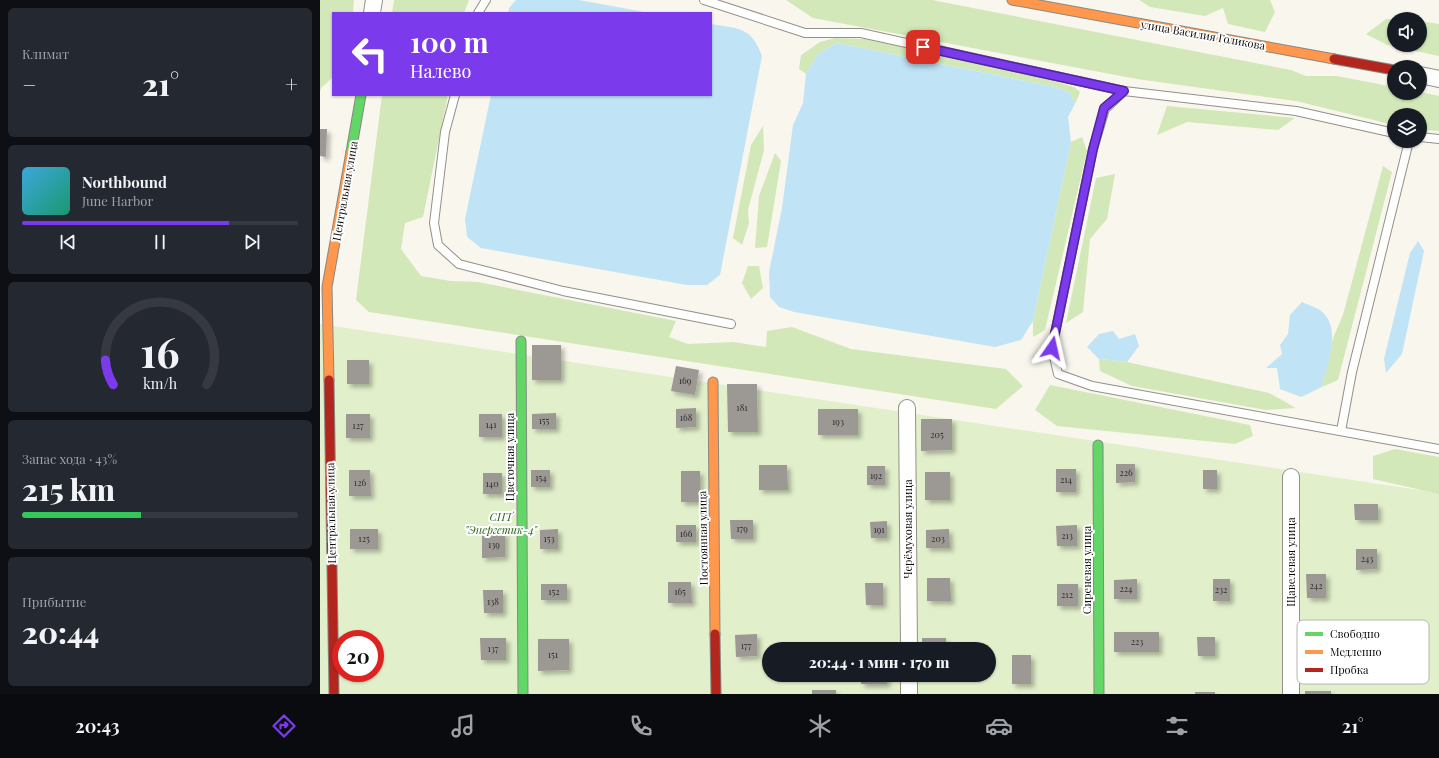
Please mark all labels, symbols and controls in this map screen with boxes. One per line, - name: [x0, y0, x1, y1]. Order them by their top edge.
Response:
- map controls: [1387, 12, 1427, 148]
- button: sound: [1387, 12, 1427, 52]
- street label: улица Василия Голикова: [1139, 16, 1267, 53]
- text: 100 m: [410, 23, 489, 60]
- icon: left: [344, 28, 396, 80]
- pin: [906, 30, 940, 64]
- icon: arrive: [912, 36, 934, 58]
- text: Климат: [22, 45, 69, 62]
- text: Налево: [410, 59, 471, 83]
- button: search: [1387, 60, 1427, 100]
- text: 21°: [142, 64, 179, 104]
- text: −: [22, 69, 36, 99]
- text: +: [285, 69, 298, 99]
- button: layers: [1387, 108, 1427, 148]
- street label: Центральная улица: [328, 139, 361, 242]
- text: Northbound: [82, 172, 167, 192]
- text: June Harbor: [82, 192, 153, 209]
- icon: previous: [57, 231, 79, 253]
- icon: pause: [149, 231, 171, 253]
- icon: next: [241, 231, 263, 253]
- text: 16: [140, 323, 180, 378]
- position arrow: [1031, 327, 1073, 369]
- text: km/h: [143, 374, 178, 393]
- house number: 169: [679, 374, 692, 386]
- house number: 181: [736, 401, 748, 413]
- house number: 168: [680, 411, 693, 423]
- street label: Цветочная улица: [502, 412, 517, 501]
- house number: 155: [539, 414, 550, 426]
- house number: 193: [832, 415, 844, 427]
- house number: 141: [485, 418, 497, 430]
- house number: 127: [352, 419, 364, 431]
- house number: 205: [930, 428, 944, 440]
- text: Запас хода · 43%: [22, 450, 117, 467]
- street label: Центральная улица: [322, 462, 339, 564]
- house number: 226: [1119, 466, 1133, 478]
- text: 215 km: [22, 469, 115, 509]
- house number: 192: [870, 469, 882, 481]
- house number: 154: [535, 471, 547, 483]
- house number: 214: [1060, 473, 1073, 485]
- house number: 126: [354, 476, 366, 488]
- house number: 140: [485, 477, 499, 489]
- street label: Черёмуховая улица: [900, 479, 915, 579]
- street label: Постоянная улица: [694, 490, 711, 585]
- park label: СНТ "Энергетик-4": [465, 509, 538, 537]
- street label: Щавелевая улица: [1283, 517, 1298, 607]
- house number: 179: [736, 522, 748, 534]
- house number: 191: [873, 523, 885, 535]
- street label: Сиреневая улица: [1079, 525, 1094, 614]
- house number: 166: [680, 527, 693, 539]
- house number: 213: [1061, 529, 1073, 541]
- house number: 125: [358, 532, 370, 544]
- house number: 153: [543, 532, 555, 544]
- house number: 203: [931, 532, 945, 544]
- house number: 139: [488, 538, 500, 550]
- house number: 243: [1361, 552, 1373, 564]
- house number: 242: [1309, 579, 1323, 591]
- house number: 224: [1119, 582, 1133, 594]
- house number: 232: [1215, 583, 1227, 595]
- house number: 152: [548, 585, 560, 597]
- house number: 165: [674, 585, 686, 597]
- house number: 212: [1061, 588, 1073, 600]
- text: Прибытие: [22, 593, 86, 610]
- house number: 138: [487, 595, 499, 607]
- text: 20:44: [22, 612, 99, 652]
- legend: [1297, 620, 1429, 684]
- text: Свободно: [1330, 626, 1380, 641]
- speed limit sign: 20: [332, 630, 384, 682]
- house number: 223: [1131, 635, 1143, 647]
- house number: 177: [741, 639, 752, 651]
- house number: 137: [488, 642, 499, 654]
- text: Медленно: [1330, 644, 1382, 659]
- house number: 151: [548, 648, 559, 660]
- text: 20:44 · 1 мин · 170 m: [809, 652, 949, 672]
- text: Пробка: [1330, 662, 1369, 677]
- icon: directions: [270, 712, 298, 740]
- icon: music: [449, 712, 477, 740]
- icon: phone: [627, 712, 655, 740]
- icon: climate: [806, 712, 834, 740]
- icon: car: [985, 712, 1013, 740]
- icon: filters: [1163, 712, 1191, 740]
- text: 20:43: [75, 714, 120, 738]
- text: 21°: [1342, 714, 1364, 738]

